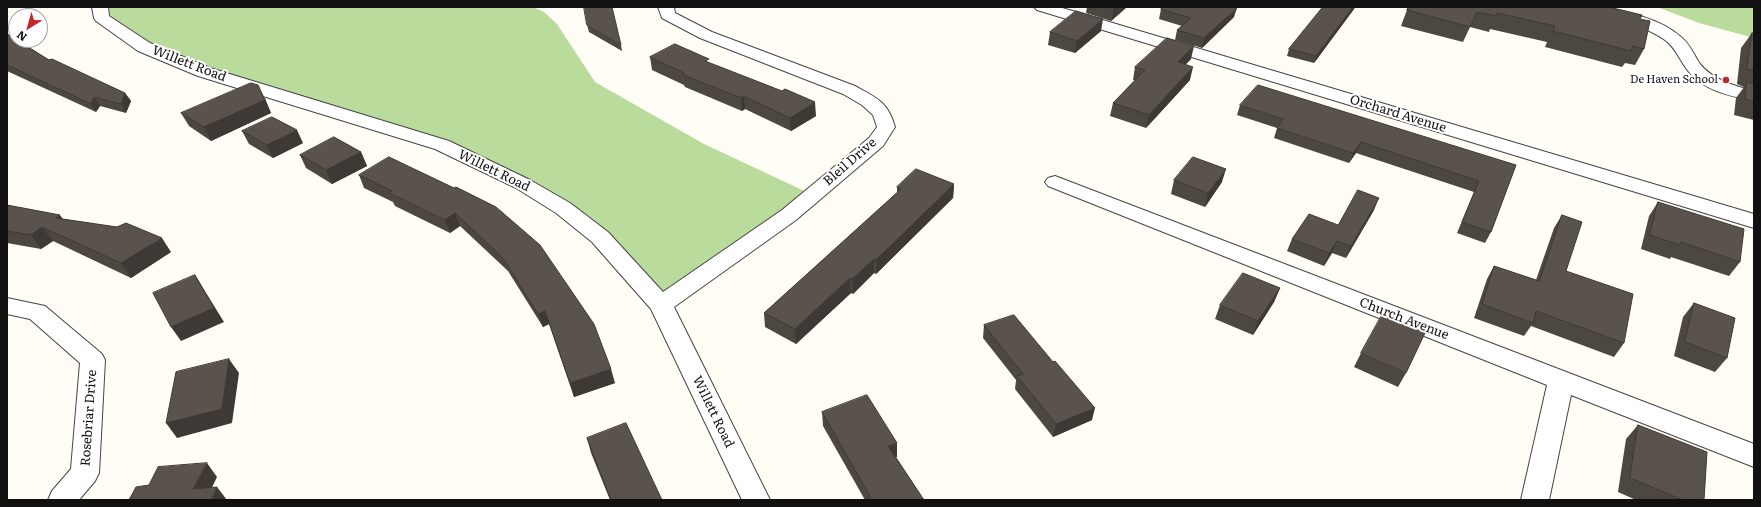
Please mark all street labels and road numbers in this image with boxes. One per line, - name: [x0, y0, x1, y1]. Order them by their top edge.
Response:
- street label: Willett Road: [150, 43, 228, 85]
- street label: Orchard Avenue: [1348, 92, 1448, 136]
- street label: Bleil Drive: [820, 135, 880, 189]
- street label: Willett Road: [456, 147, 532, 195]
- street label: Church Avenue: [1357, 295, 1451, 343]
- street label: Rosebriar Drive: [78, 369, 100, 467]
- street label: Willett Road: [689, 374, 737, 450]

